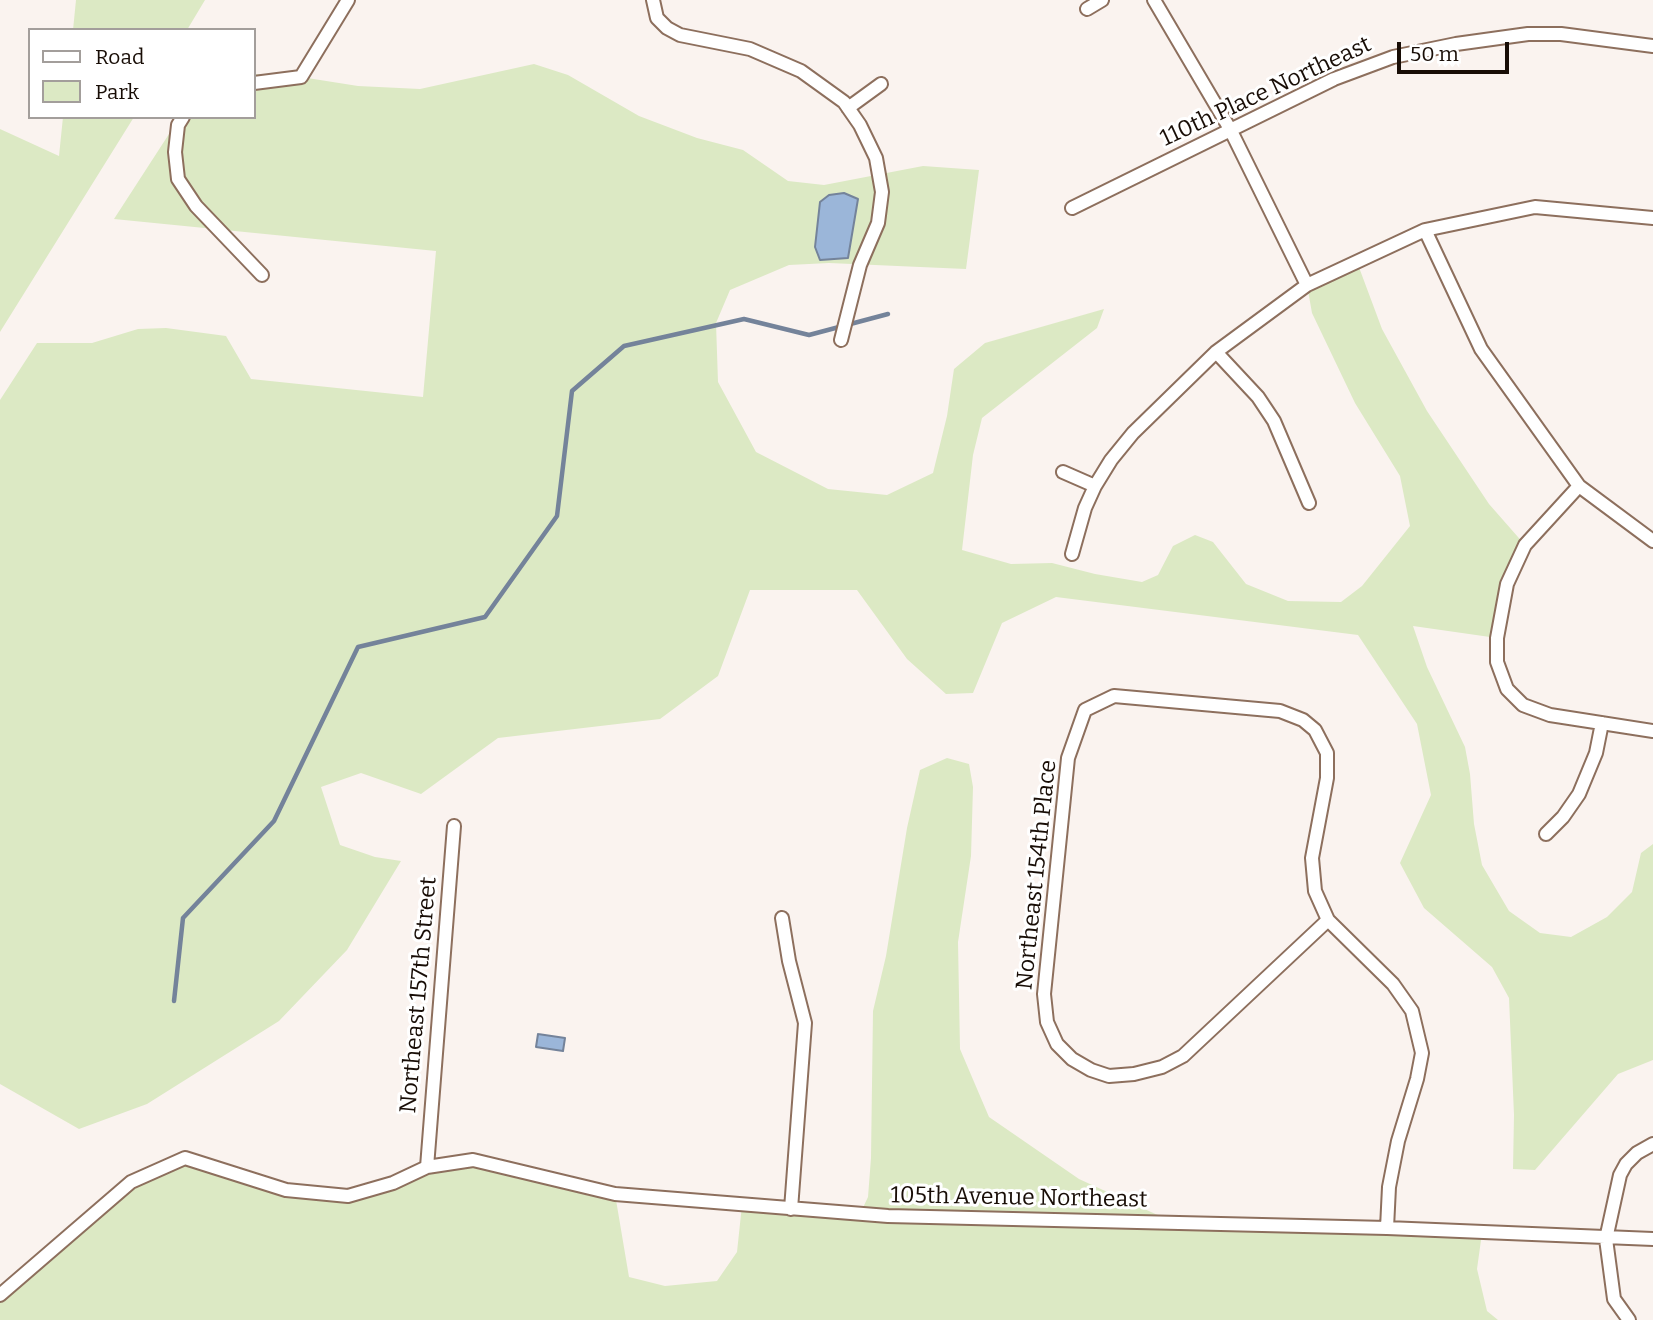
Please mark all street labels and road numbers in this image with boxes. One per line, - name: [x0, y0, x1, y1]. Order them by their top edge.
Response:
- street label: 110th Place Northeast: [1156, 31, 1376, 153]
- street label: Northeast 154th Place: [1011, 759, 1063, 991]
- street label: Northeast 157th Street: [395, 876, 443, 1114]
- street label: 105th Avenue Northeast: [890, 1182, 1148, 1214]

